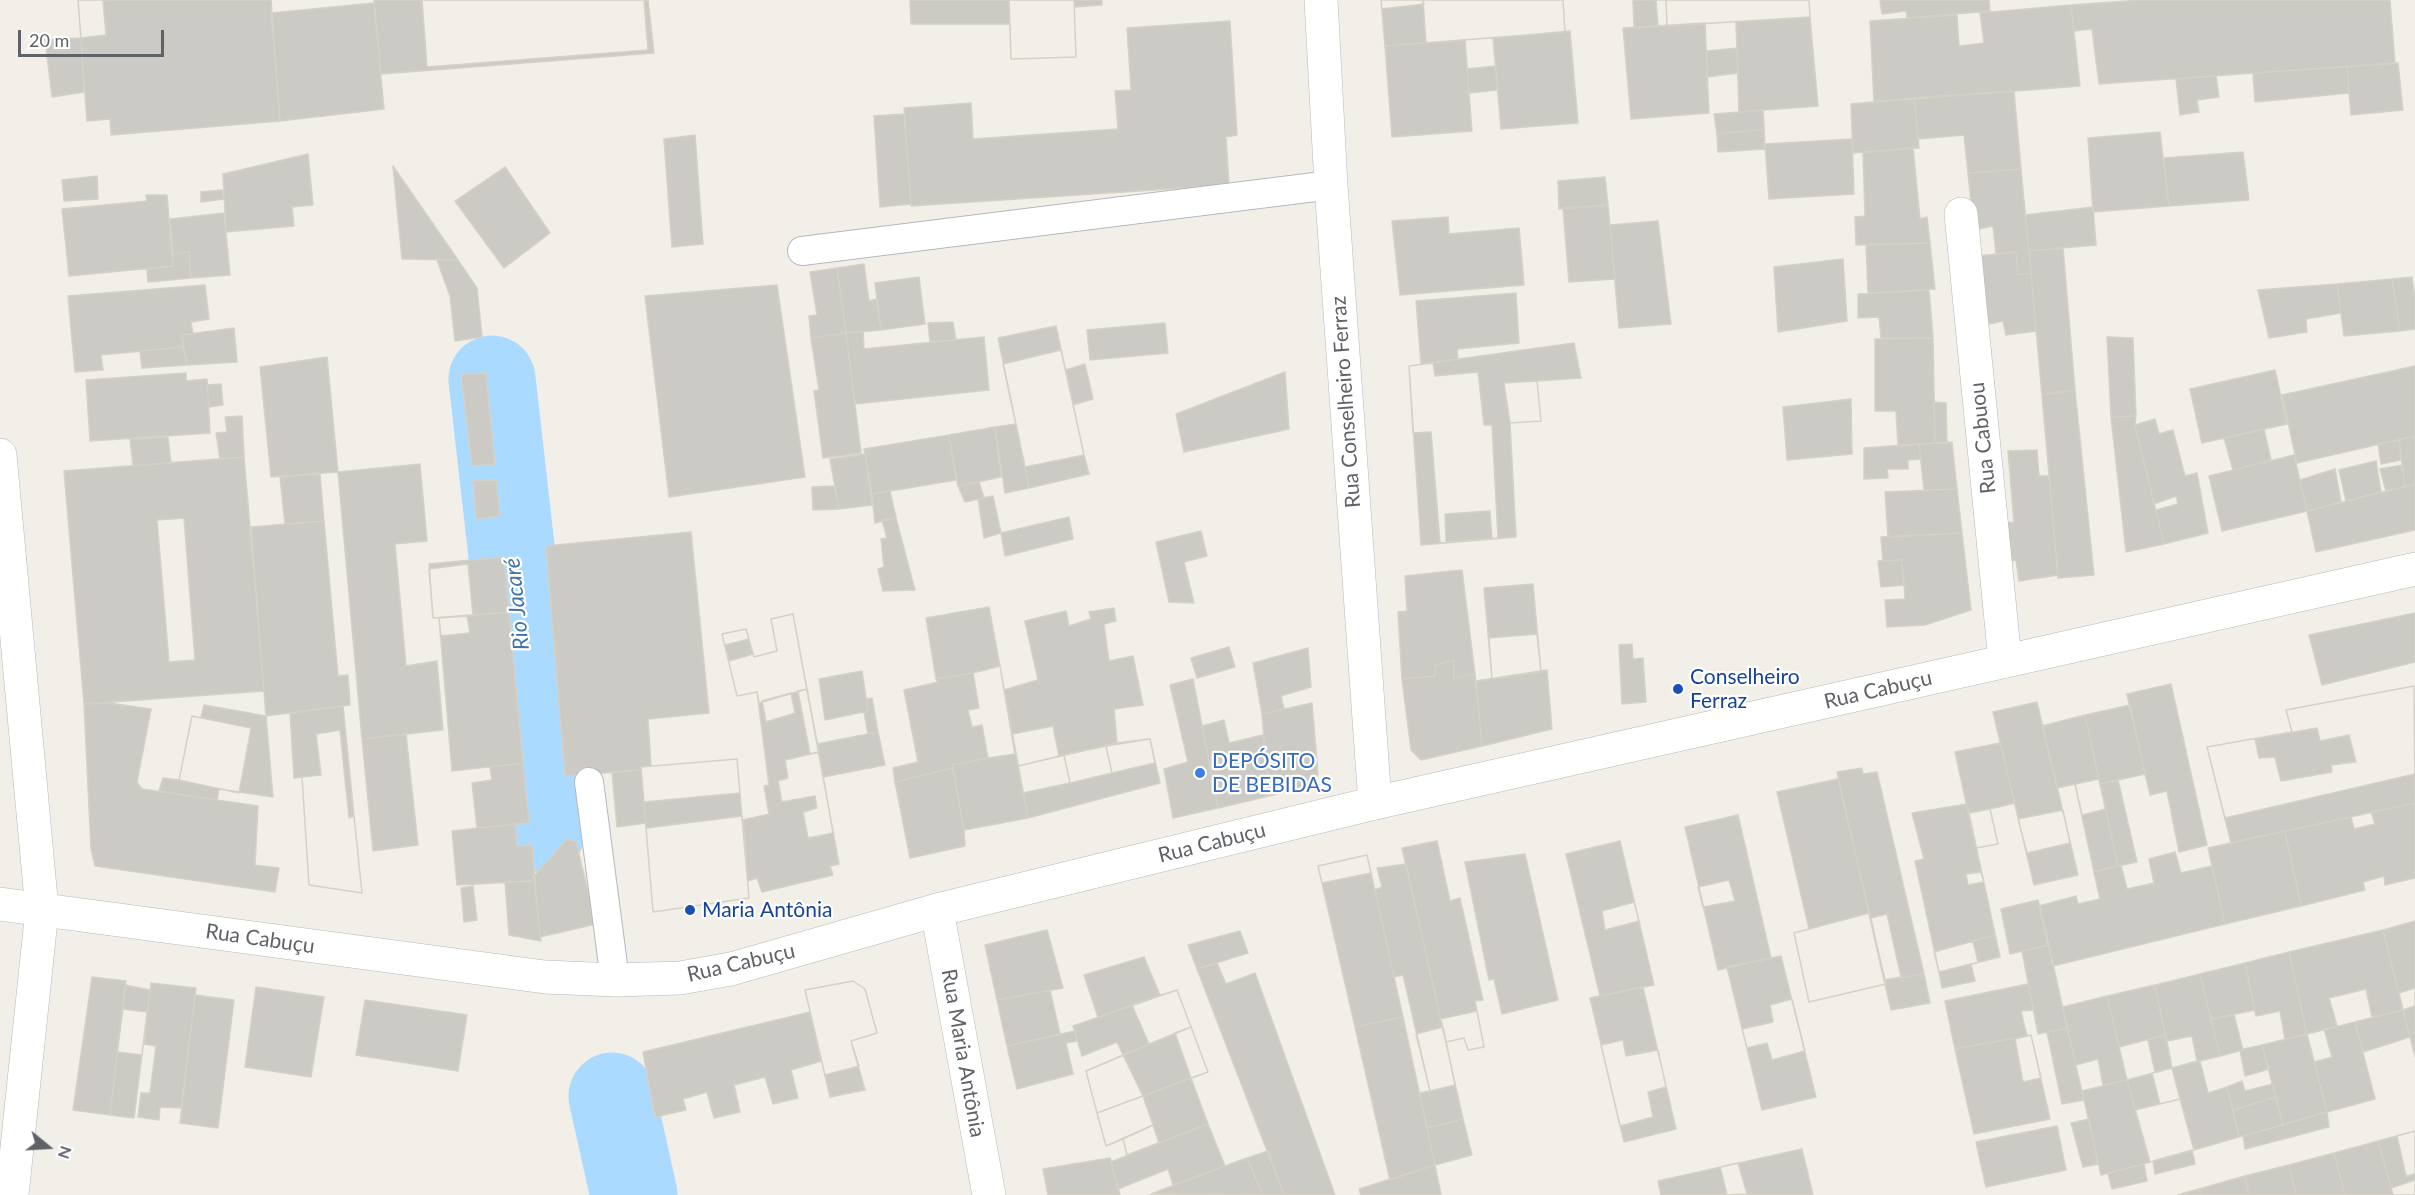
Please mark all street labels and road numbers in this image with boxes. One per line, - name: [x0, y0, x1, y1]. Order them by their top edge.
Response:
- street label: Rua Conselheiro Ferraz: [1326, 295, 1366, 509]
- street label: Rua Cabuou: [1965, 381, 2001, 495]
- street label: Rua Cabuçu: [1822, 665, 1934, 715]
- street label: Rua Cabuçu: [1156, 817, 1268, 869]
- street label: Rua Cabuçu: [204, 919, 316, 959]
- street label: Rua Cabuçu: [685, 938, 797, 988]
- street label: Rua Maria Antônia: [936, 967, 990, 1139]

